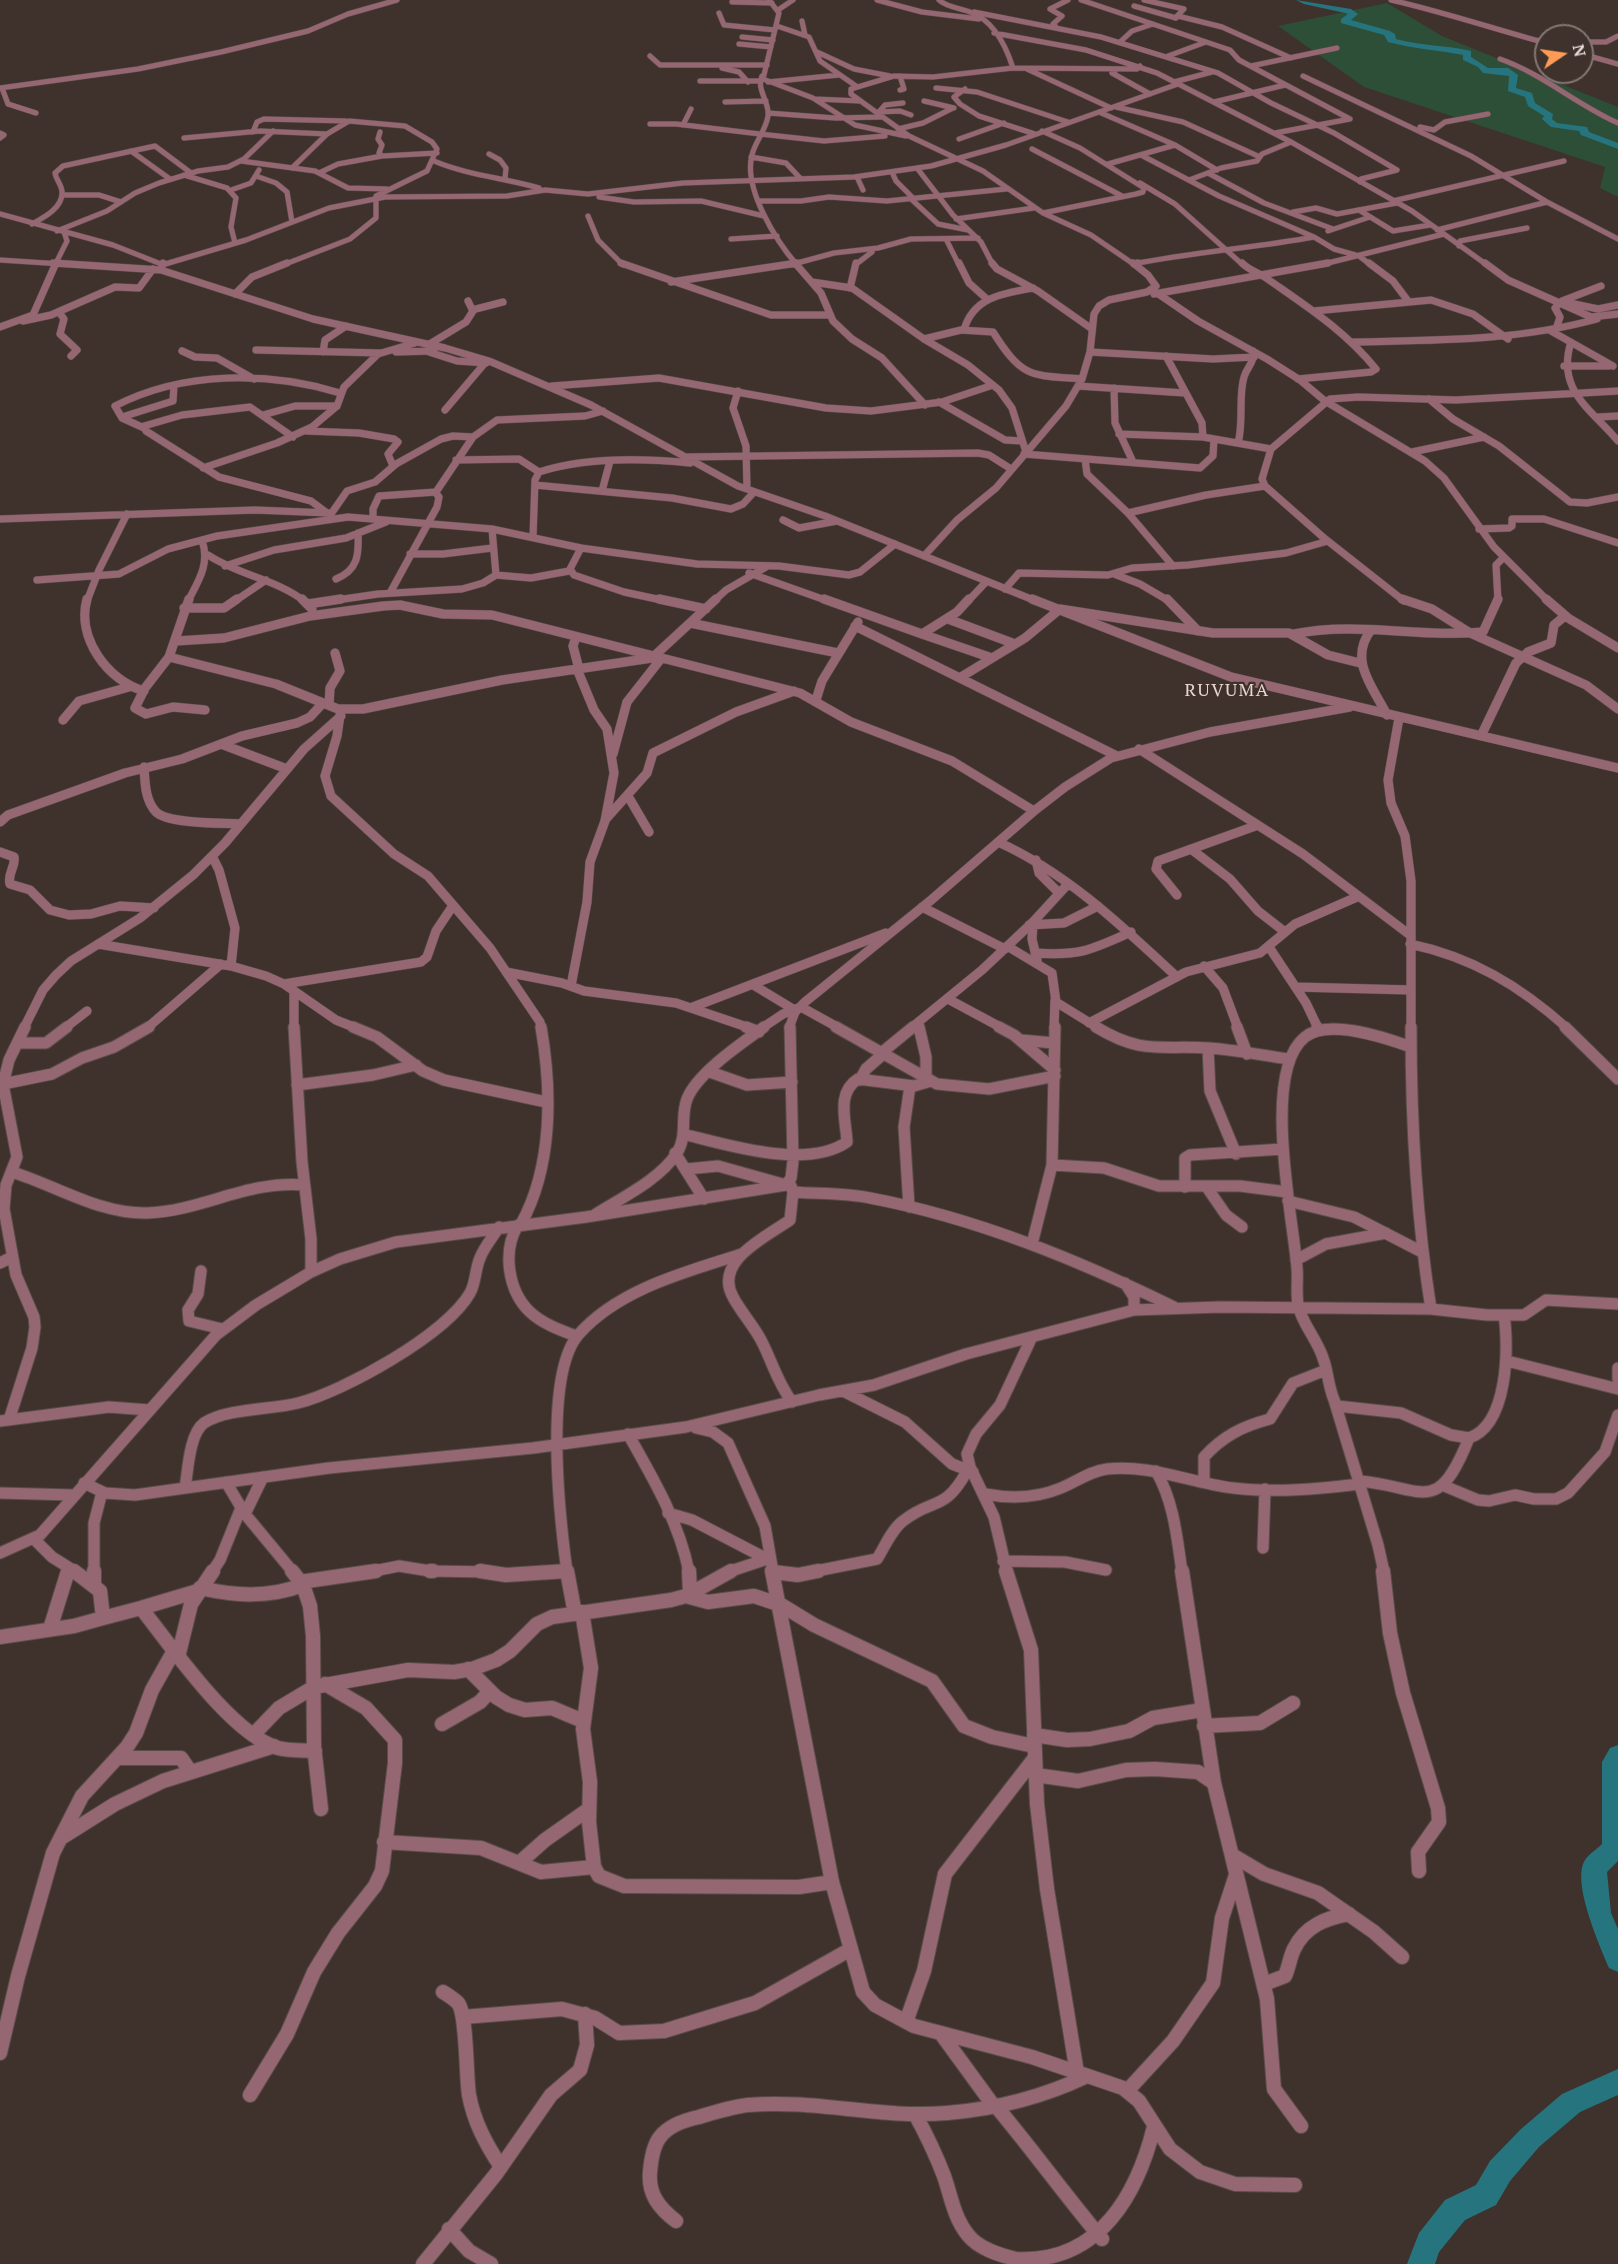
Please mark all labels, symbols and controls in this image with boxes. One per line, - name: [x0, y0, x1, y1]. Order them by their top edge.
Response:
- north arrow: [1534, 24, 1594, 84]
- text: N: [1568, 42, 1592, 59]
- district label: RUVUMA: [1185, 680, 1269, 702]

